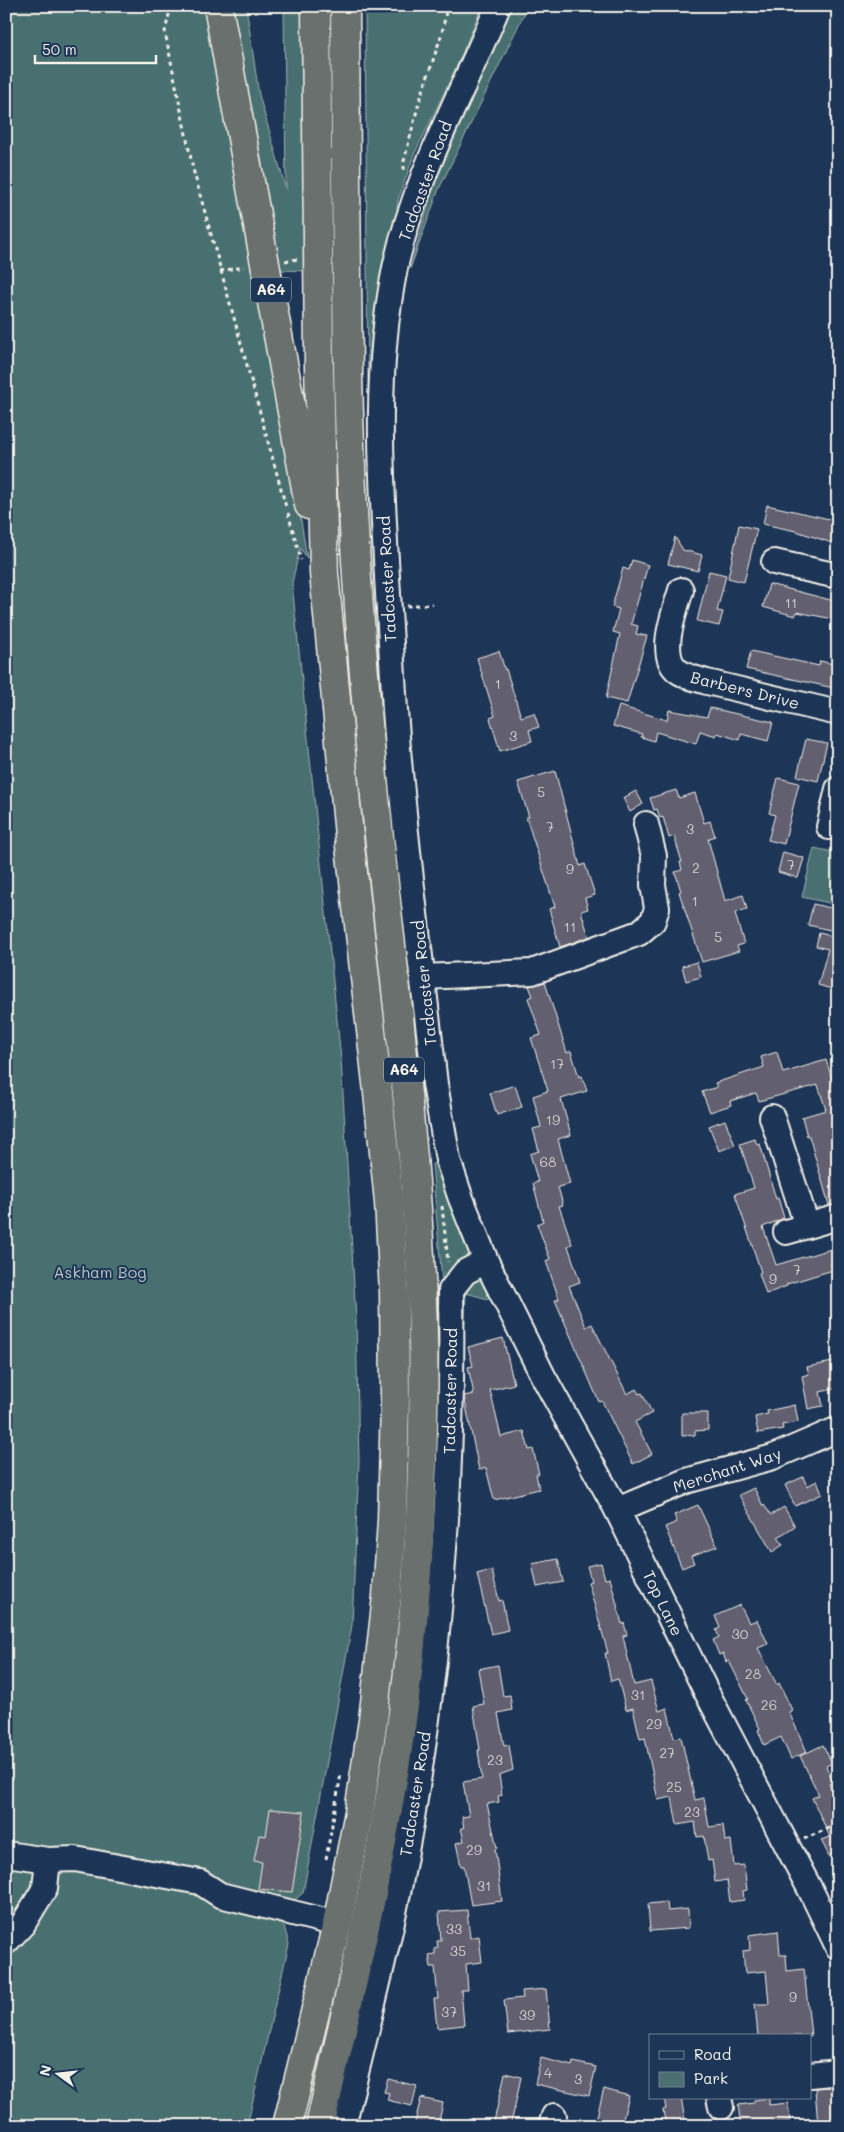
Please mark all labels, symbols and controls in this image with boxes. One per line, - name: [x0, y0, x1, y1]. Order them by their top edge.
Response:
- scale bar: [35, 32, 156, 64]
- text: 50 m: [42, 39, 77, 59]
- street label: Tadcaster Road: [393, 118, 456, 244]
- road number: A64: [251, 278, 291, 302]
- street label: Tadcaster Road: [373, 515, 400, 643]
- house number: 11: [785, 593, 797, 612]
- street label: Barbers Drive: [689, 666, 802, 713]
- house number: 1: [495, 674, 501, 693]
- house number: 3: [509, 726, 517, 745]
- house number: 5: [537, 782, 545, 801]
- house number: 7: [546, 817, 554, 836]
- house number: 3: [686, 819, 694, 838]
- house number: 7: [787, 855, 795, 874]
- house number: 2: [692, 858, 700, 877]
- house number: 9: [566, 859, 574, 878]
- house number: 1: [692, 891, 698, 910]
- house number: 11: [564, 917, 576, 936]
- street label: Tadcaster Road: [406, 919, 441, 1047]
- house number: 5: [714, 927, 722, 946]
- house number: 17: [550, 1054, 564, 1073]
- road number: A64: [384, 1058, 424, 1082]
- house number: 19: [546, 1110, 560, 1129]
- house number: 68: [540, 1152, 556, 1171]
- house number: 7: [793, 1260, 801, 1279]
- park label: Askham Bog: [54, 1261, 146, 1282]
- house number: 9: [769, 1269, 777, 1288]
- street label: Tadcaster Road: [438, 1328, 461, 1454]
- street label: Merchant Way: [670, 1442, 784, 1497]
- street label: Top Lane: [639, 1566, 688, 1639]
- house number: 30: [732, 1624, 749, 1643]
- house number: 28: [745, 1664, 761, 1683]
- house number: 31: [631, 1685, 645, 1704]
- house number: 26: [761, 1695, 777, 1714]
- house number: 29: [646, 1714, 662, 1733]
- street label: Tadcaster Road: [394, 1730, 435, 1858]
- house number: 27: [659, 1743, 675, 1762]
- house number: 23: [487, 1750, 503, 1769]
- house number: 25: [666, 1777, 682, 1796]
- house number: 23: [684, 1802, 700, 1821]
- house number: 29: [466, 1840, 482, 1859]
- house number: 31: [477, 1876, 491, 1895]
- house number: 33: [446, 1919, 462, 1938]
- house number: 35: [450, 1941, 466, 1960]
- house number: 9: [789, 1987, 797, 2006]
- house number: 37: [441, 2002, 457, 2021]
- house number: 39: [519, 2005, 535, 2024]
- legend: [649, 2034, 812, 2100]
- text: Road: [694, 2044, 731, 2064]
- north arrow: [32, 2050, 82, 2100]
- text: N: [34, 2063, 56, 2078]
- house number: 4: [544, 2063, 553, 2082]
- text: Park: [694, 2068, 728, 2088]
- house number: 3: [574, 2069, 582, 2088]

